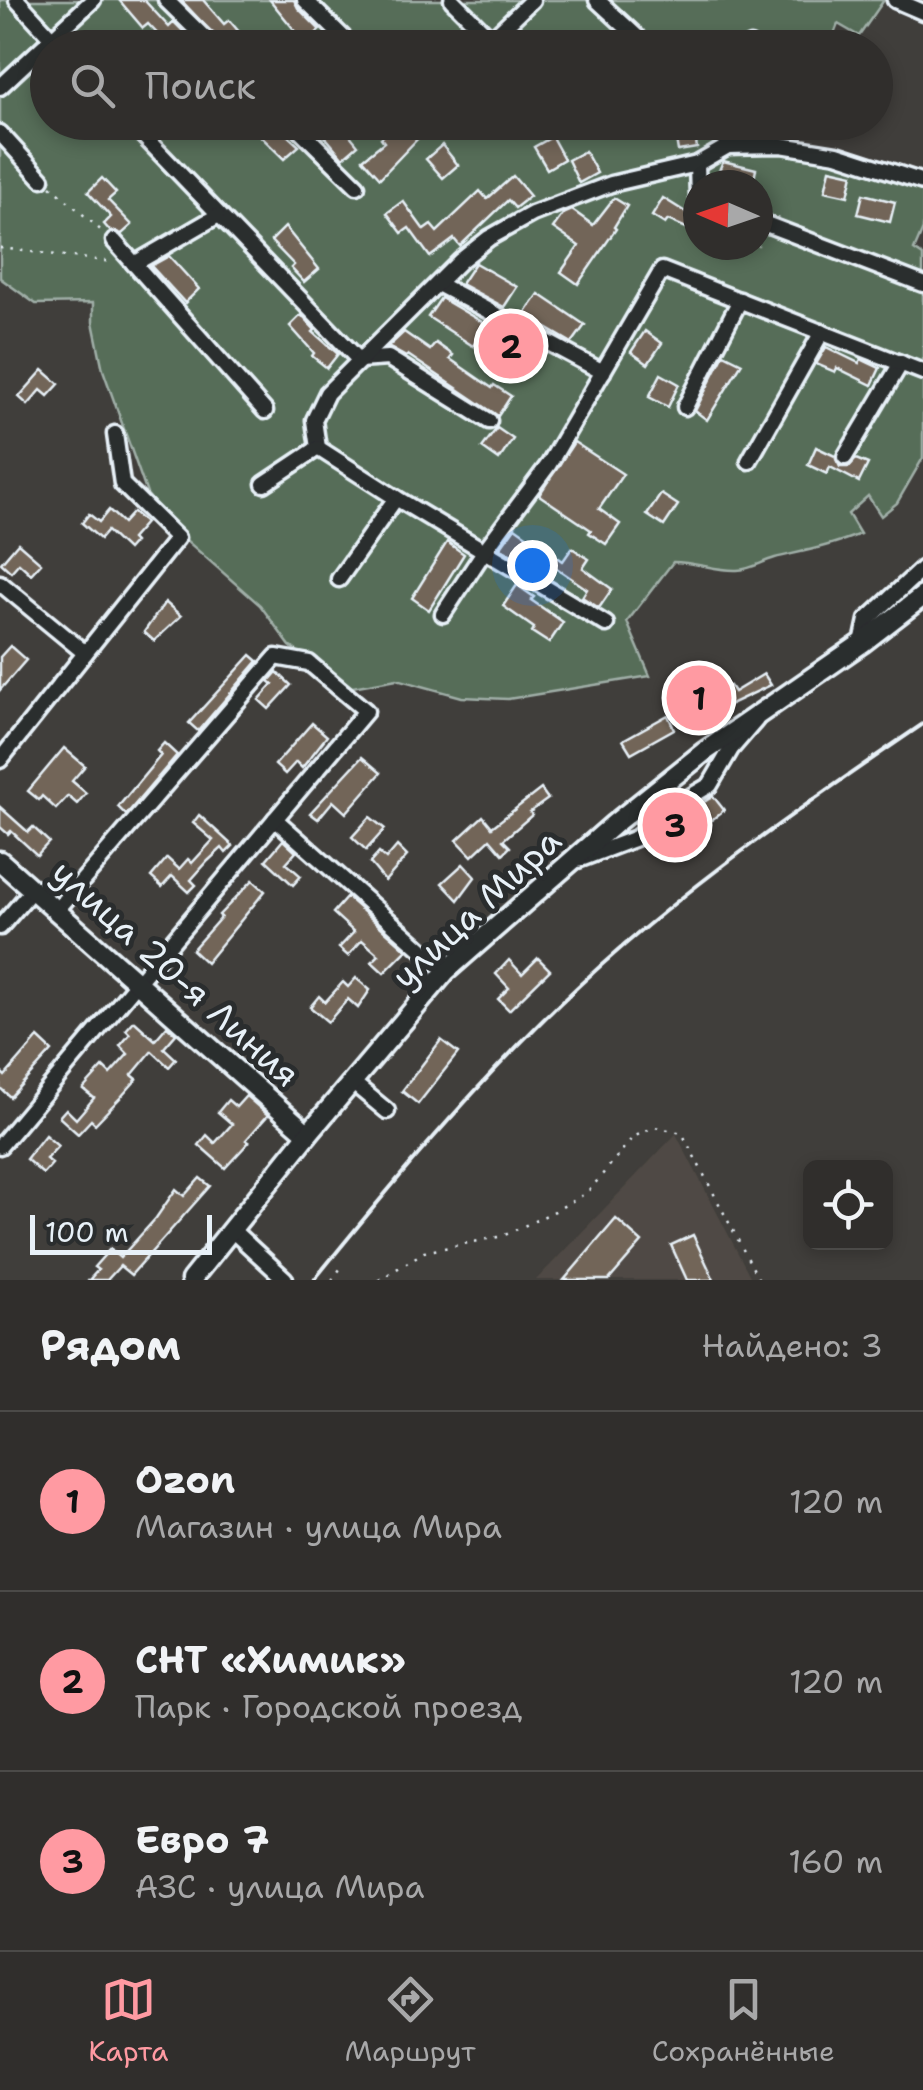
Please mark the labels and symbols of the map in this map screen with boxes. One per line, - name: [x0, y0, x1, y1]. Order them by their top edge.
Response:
- north arrow: [683, 170, 773, 260]
- pin: 2: [478, 308, 544, 384]
- your location: [507, 540, 558, 591]
- pin: 1: [666, 660, 732, 736]
- pin: 3: [642, 788, 708, 862]
- street label: улица Мира: [381, 817, 571, 999]
- street label: улица 20-я Линия: [42, 849, 310, 1097]
- scale bar: [30, 1210, 212, 1254]

